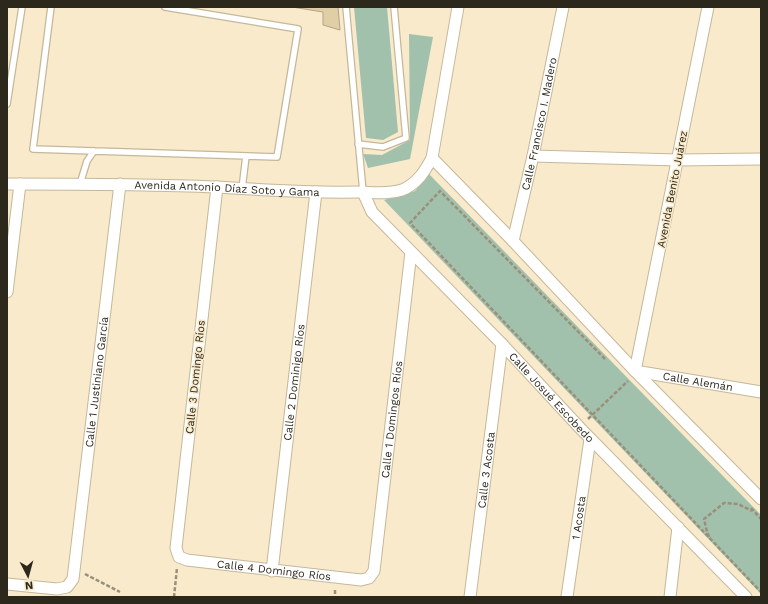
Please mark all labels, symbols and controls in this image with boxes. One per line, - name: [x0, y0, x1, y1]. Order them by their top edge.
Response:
- street label: Calle Francisco I. Madero: [519, 56, 560, 192]
- street label: Avenida Benito Juárez: [655, 129, 690, 249]
- street label: Avenida Antonio Díaz Soto y Gama: [134, 179, 320, 199]
- street label: Calle 1 Justiniano García: [83, 316, 111, 448]
- street label: Calle 3 Domingo Ríos: [183, 319, 208, 435]
- street label: Calle 2 Dominigo Ríos: [281, 323, 308, 441]
- street label: Calle Josué Escobedo: [506, 350, 596, 445]
- street label: Calle 1 Domingos Ríos: [379, 360, 405, 479]
- street label: Calle Alemán: [662, 370, 734, 394]
- street label: Calle 3 Acosta: [475, 431, 498, 509]
- street label: 1 Acosta: [569, 495, 589, 541]
- north arrow: [8, 556, 48, 596]
- street label: Calle 4 Domingo Ríos: [216, 557, 332, 584]
- text: N: [24, 579, 34, 592]

